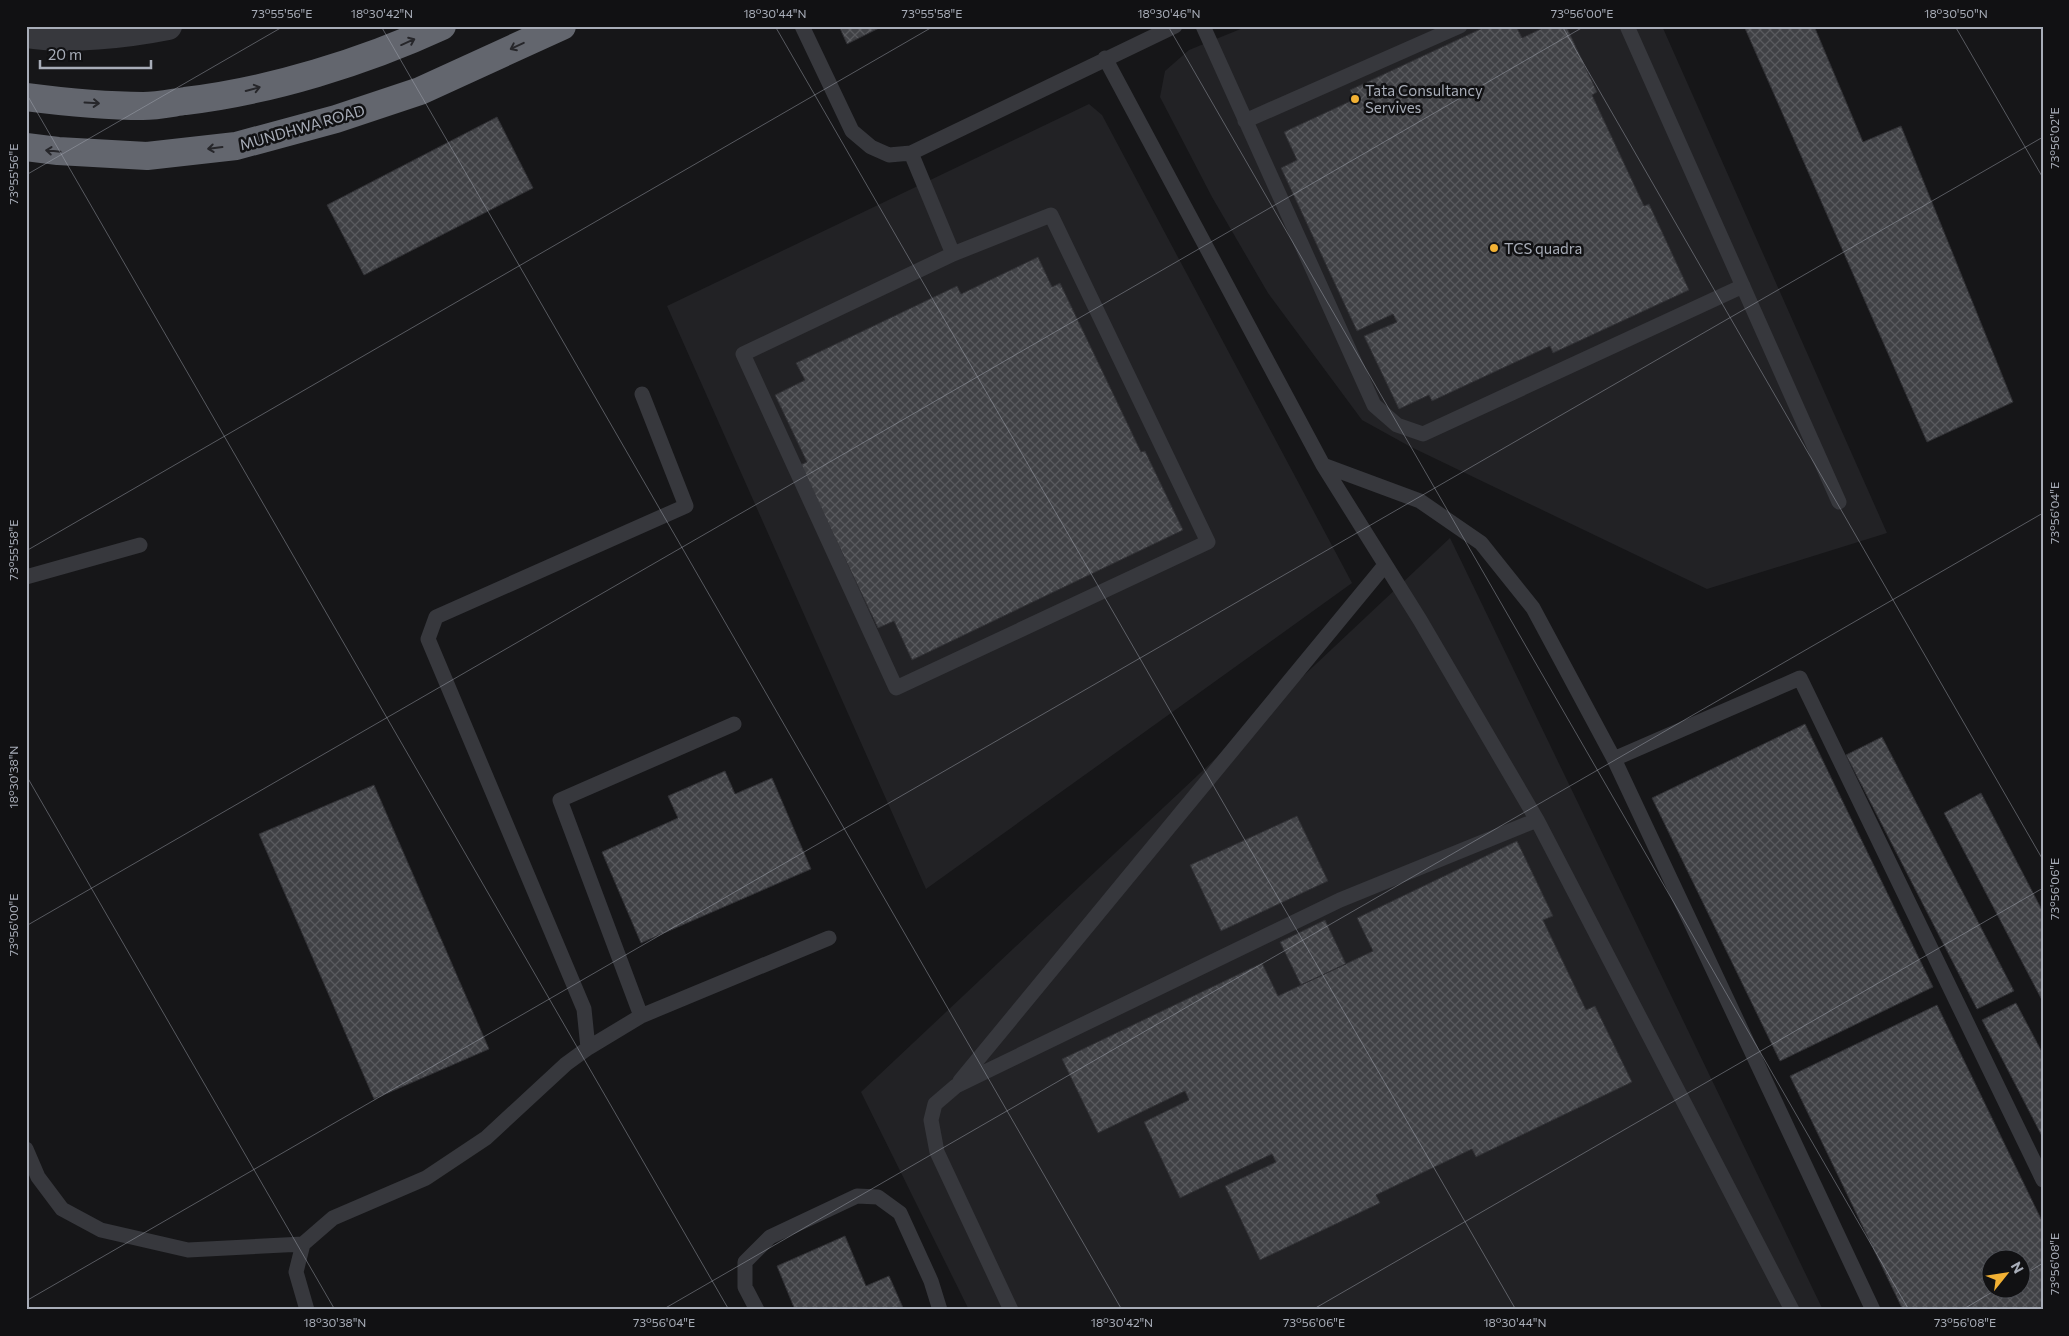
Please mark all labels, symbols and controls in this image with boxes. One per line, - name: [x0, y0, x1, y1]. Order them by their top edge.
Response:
- text: 73°55'56"E: [252, 6, 312, 20]
- text: 18°30'42"N: [351, 6, 413, 20]
- text: 18°30'44"N: [743, 6, 807, 20]
- text: 73°55'58"E: [902, 6, 962, 20]
- text: 18°30'46"N: [1137, 6, 1201, 20]
- text: 73°56'00"E: [1551, 6, 1613, 20]
- text: 18°30'50"N: [1924, 6, 1988, 20]
- one-way arrow: [400, 36, 415, 46]
- scale bar: [40, 38, 151, 70]
- one-way arrow: [510, 42, 525, 52]
- text: 20 m: [48, 45, 82, 63]
- place label: Tata Consultancy Servives: [1365, 81, 1483, 116]
- one-way arrow: [245, 84, 261, 94]
- marker: Tata Consultancy Servives: [1349, 93, 1361, 105]
- one-way arrow: [84, 99, 100, 108]
- street label: MUNDHWA ROAD: [237, 101, 367, 153]
- text: 73°56'02"E: [2047, 107, 2061, 169]
- one-way arrow: [208, 143, 224, 153]
- text: 73°55'56"E: [6, 144, 20, 204]
- one-way arrow: [46, 146, 62, 156]
- place label: TCS quadra: [1504, 239, 1582, 257]
- marker: TCS quadra: [1488, 242, 1500, 254]
- text: 73°56'04"E: [2047, 482, 2061, 544]
- text: 73°55'58"E: [6, 520, 20, 580]
- text: 18°30'38"N: [6, 746, 20, 808]
- text: 73°56'06"E: [2047, 858, 2061, 920]
- text: 73°56'00"E: [6, 894, 20, 956]
- text: 73°56'08"E: [2047, 1233, 2061, 1295]
- north arrow: [1982, 1248, 2032, 1298]
- text: N: [2008, 1258, 2028, 1276]
- text: 18°30'38"N: [304, 1315, 366, 1329]
- text: 73°56'04"E: [633, 1315, 695, 1329]
- text: 18°30'42"N: [1091, 1315, 1153, 1329]
- text: 73°56'06"E: [1283, 1315, 1345, 1329]
- text: 18°30'44"N: [1483, 1315, 1547, 1329]
- text: 73°56'08"E: [1934, 1315, 1996, 1329]

